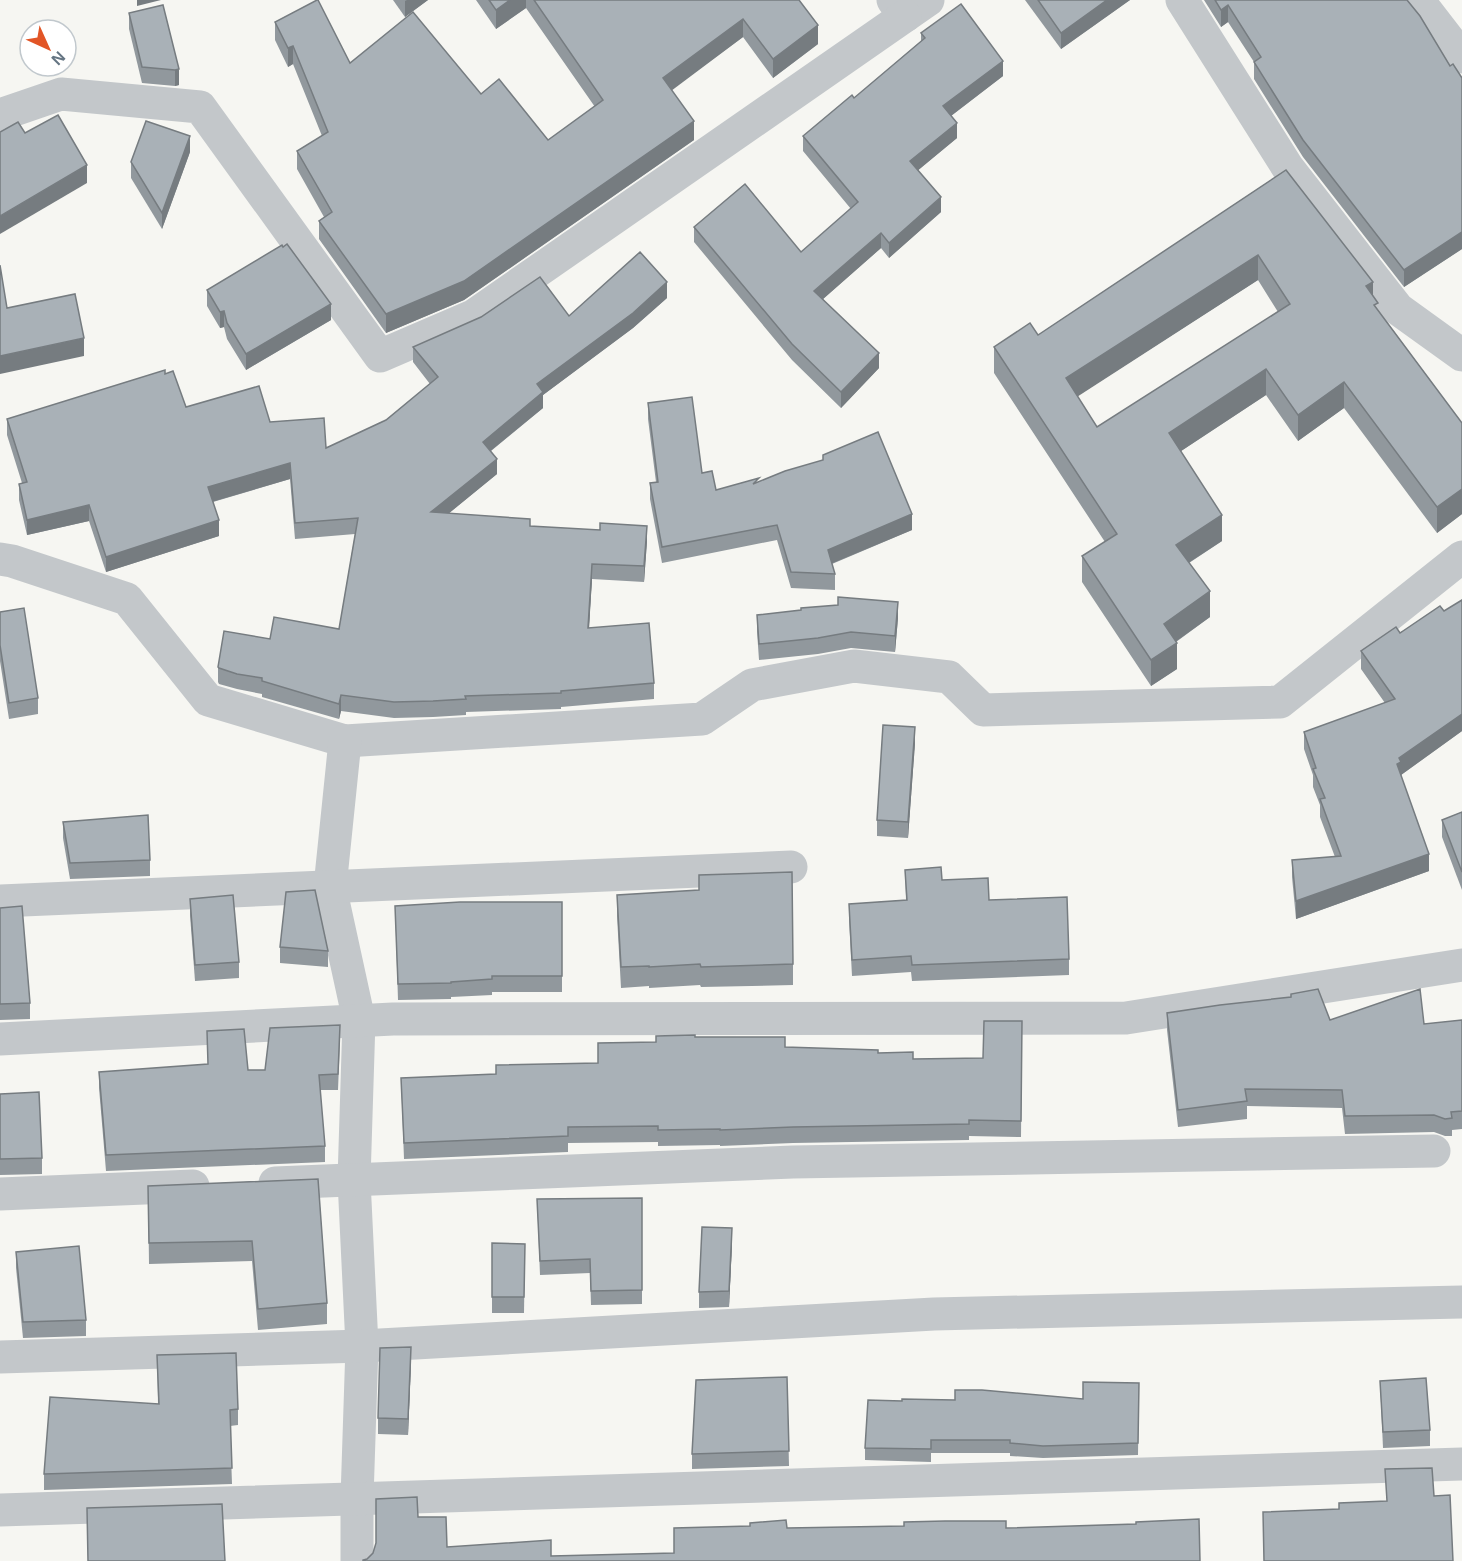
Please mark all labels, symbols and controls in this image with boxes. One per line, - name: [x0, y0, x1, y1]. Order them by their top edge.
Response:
- north arrow: [18, 18, 78, 78]
- text: N: [48, 48, 68, 68]

